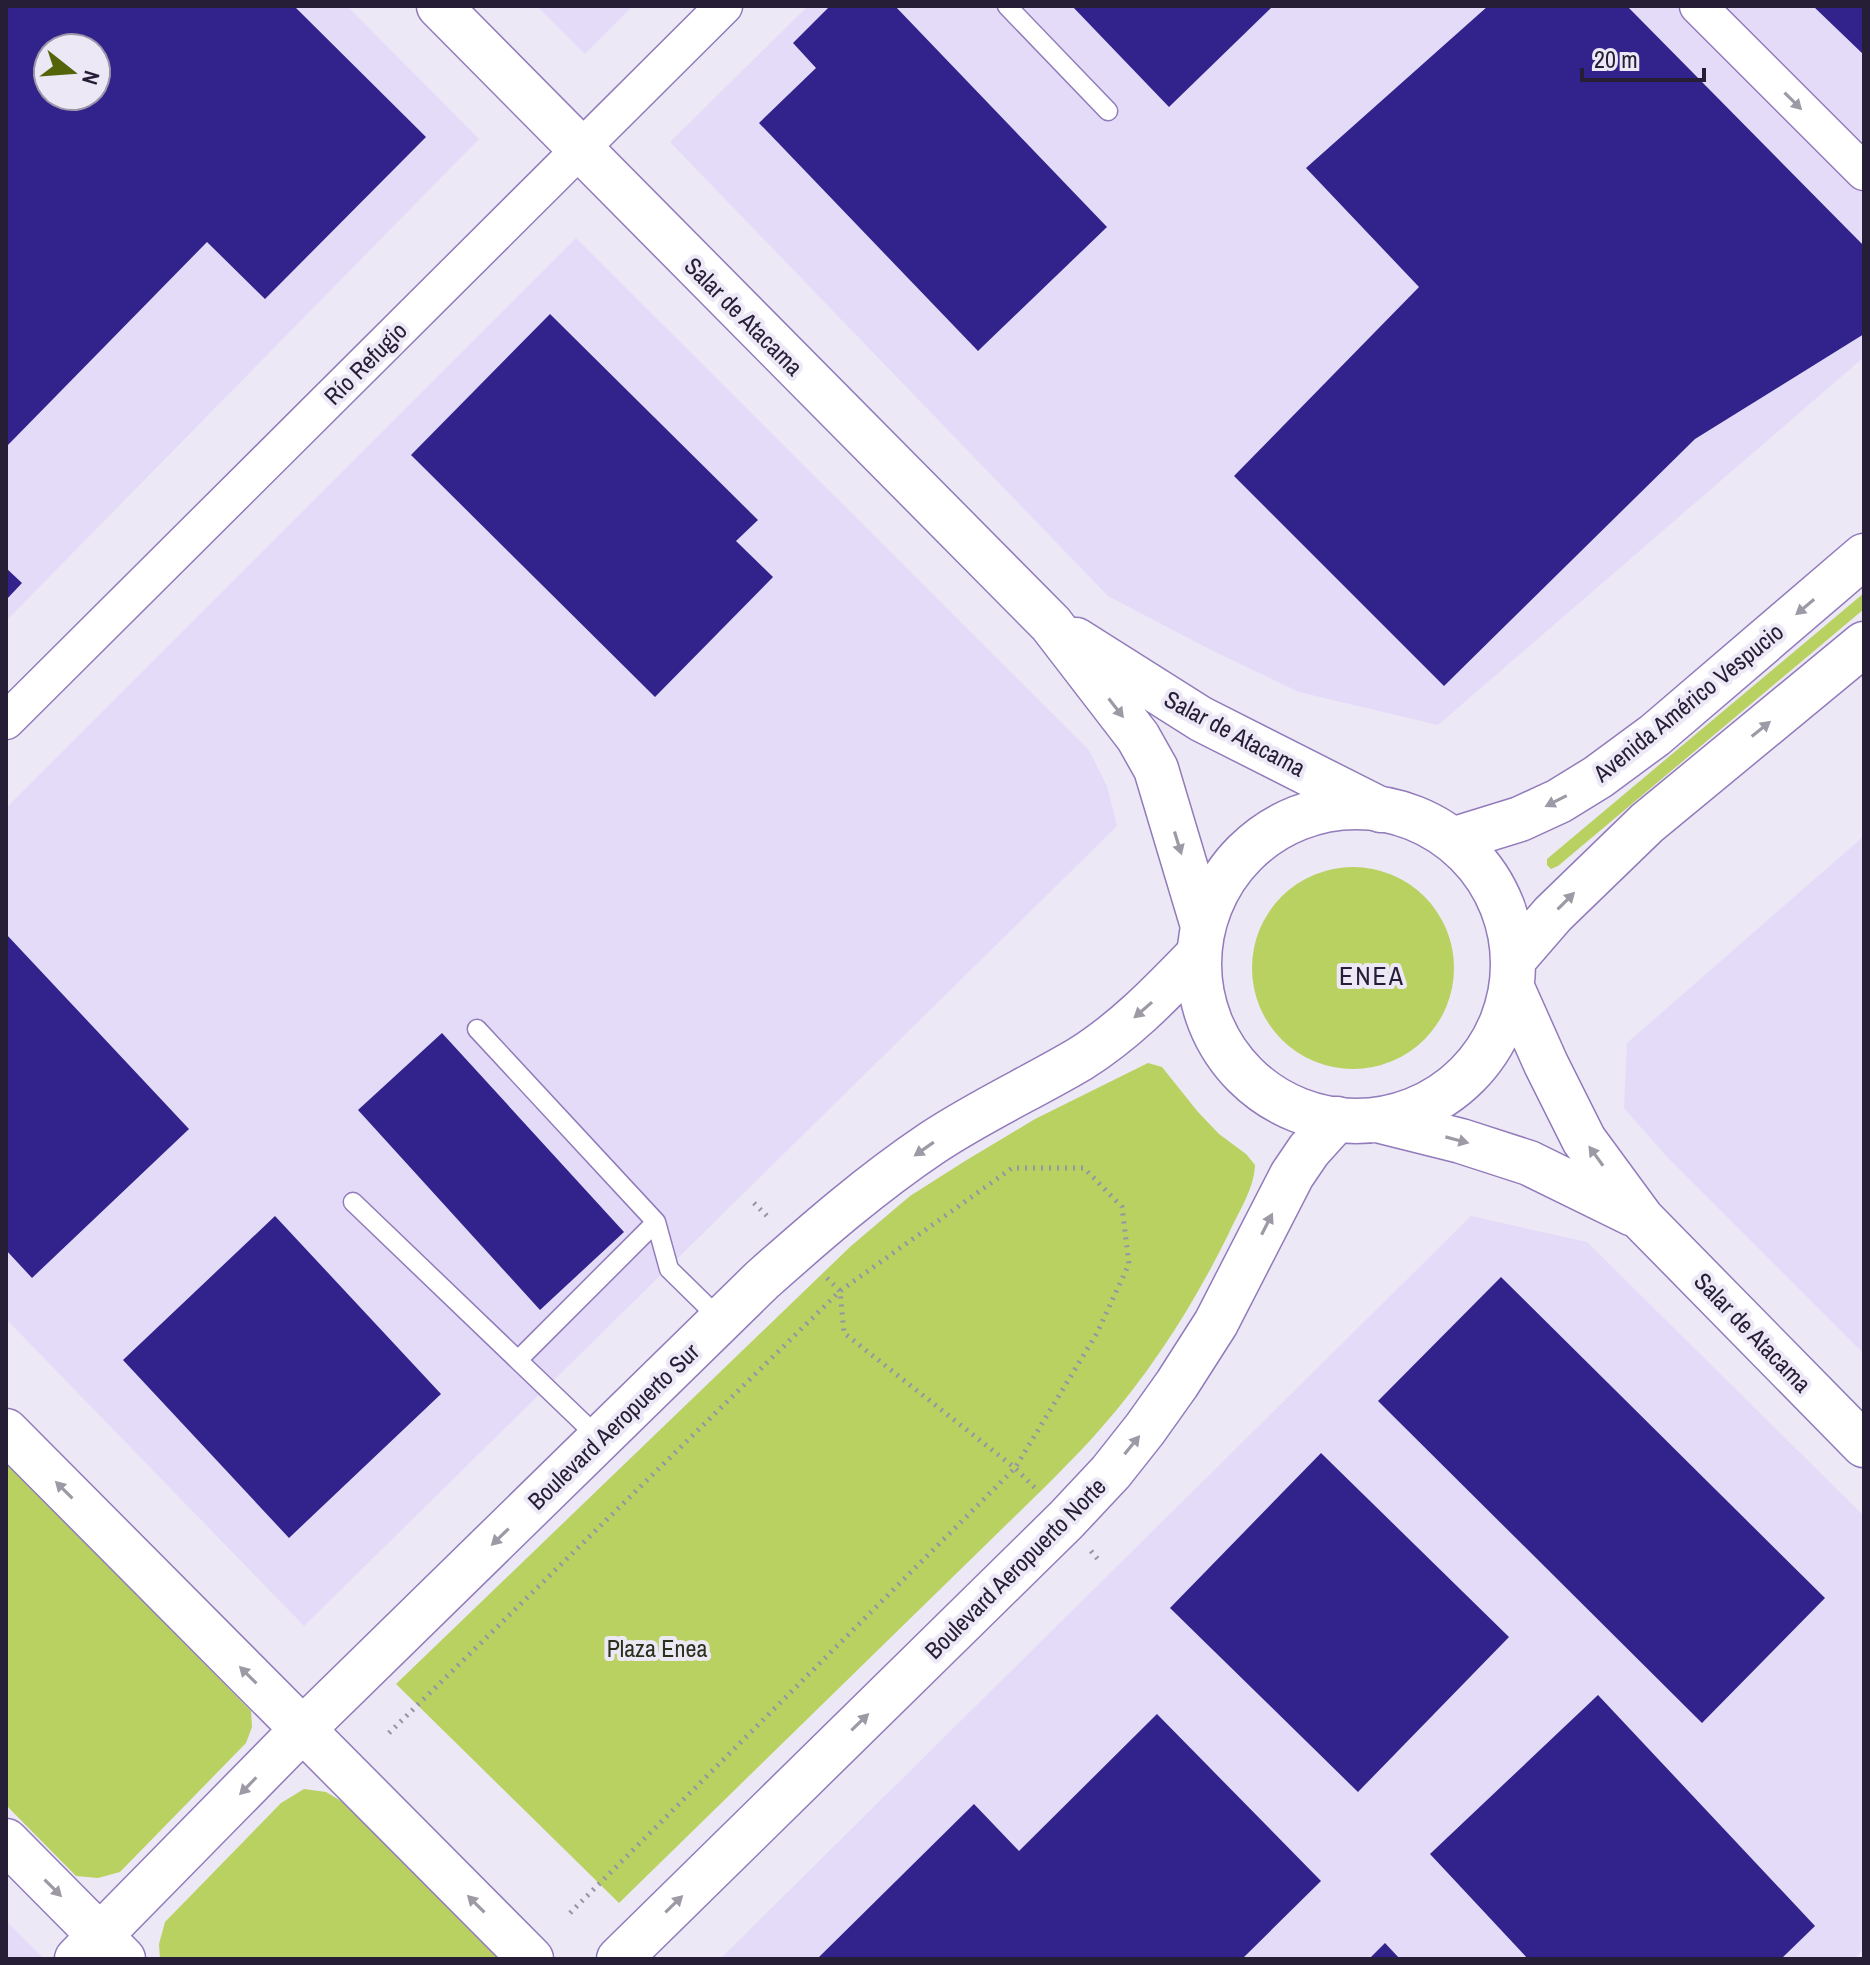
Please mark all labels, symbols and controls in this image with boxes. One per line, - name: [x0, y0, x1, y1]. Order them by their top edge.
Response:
- north arrow: [32, 32, 112, 112]
- scale bar: [1582, 32, 1704, 82]
- text: 20 m: [1594, 43, 1638, 75]
- text: N: [75, 67, 107, 88]
- one-way arrow: [1783, 91, 1802, 110]
- street label: Salar de Atacama: [678, 250, 810, 382]
- street label: Río Refugio: [317, 315, 413, 411]
- one-way arrow: [1795, 598, 1815, 615]
- street label: Avenida Américo Vespucio: [1585, 615, 1790, 789]
- street label: Salar de Atacama: [1159, 682, 1311, 784]
- one-way arrow: [1107, 698, 1124, 718]
- one-way arrow: [1751, 721, 1771, 738]
- one-way arrow: [1545, 795, 1568, 808]
- one-way arrow: [1172, 832, 1185, 856]
- one-way arrow: [1556, 892, 1575, 911]
- district label: ENEA: [1339, 958, 1405, 993]
- one-way arrow: [1134, 1001, 1153, 1019]
- one-way arrow: [1444, 1135, 1469, 1147]
- one-way arrow: [913, 1141, 935, 1156]
- one-way arrow: [1588, 1145, 1604, 1167]
- one-way arrow: [1260, 1212, 1273, 1235]
- street label: Salar de Atacama: [1688, 1265, 1819, 1399]
- street label: Boulevard Aeropuerto Sur: [520, 1336, 706, 1516]
- one-way arrow: [1123, 1436, 1140, 1456]
- street label: Boulevard Aeropuerto Norte: [917, 1470, 1113, 1666]
- one-way arrow: [56, 1481, 74, 1500]
- one-way arrow: [491, 1527, 510, 1546]
- park label: Plaza Enea: [607, 1632, 707, 1664]
- one-way arrow: [239, 1666, 257, 1685]
- one-way arrow: [850, 1713, 869, 1732]
- one-way arrow: [239, 1776, 258, 1795]
- one-way arrow: [43, 1878, 62, 1897]
- one-way arrow: [467, 1895, 486, 1914]
- one-way arrow: [664, 1896, 683, 1914]

